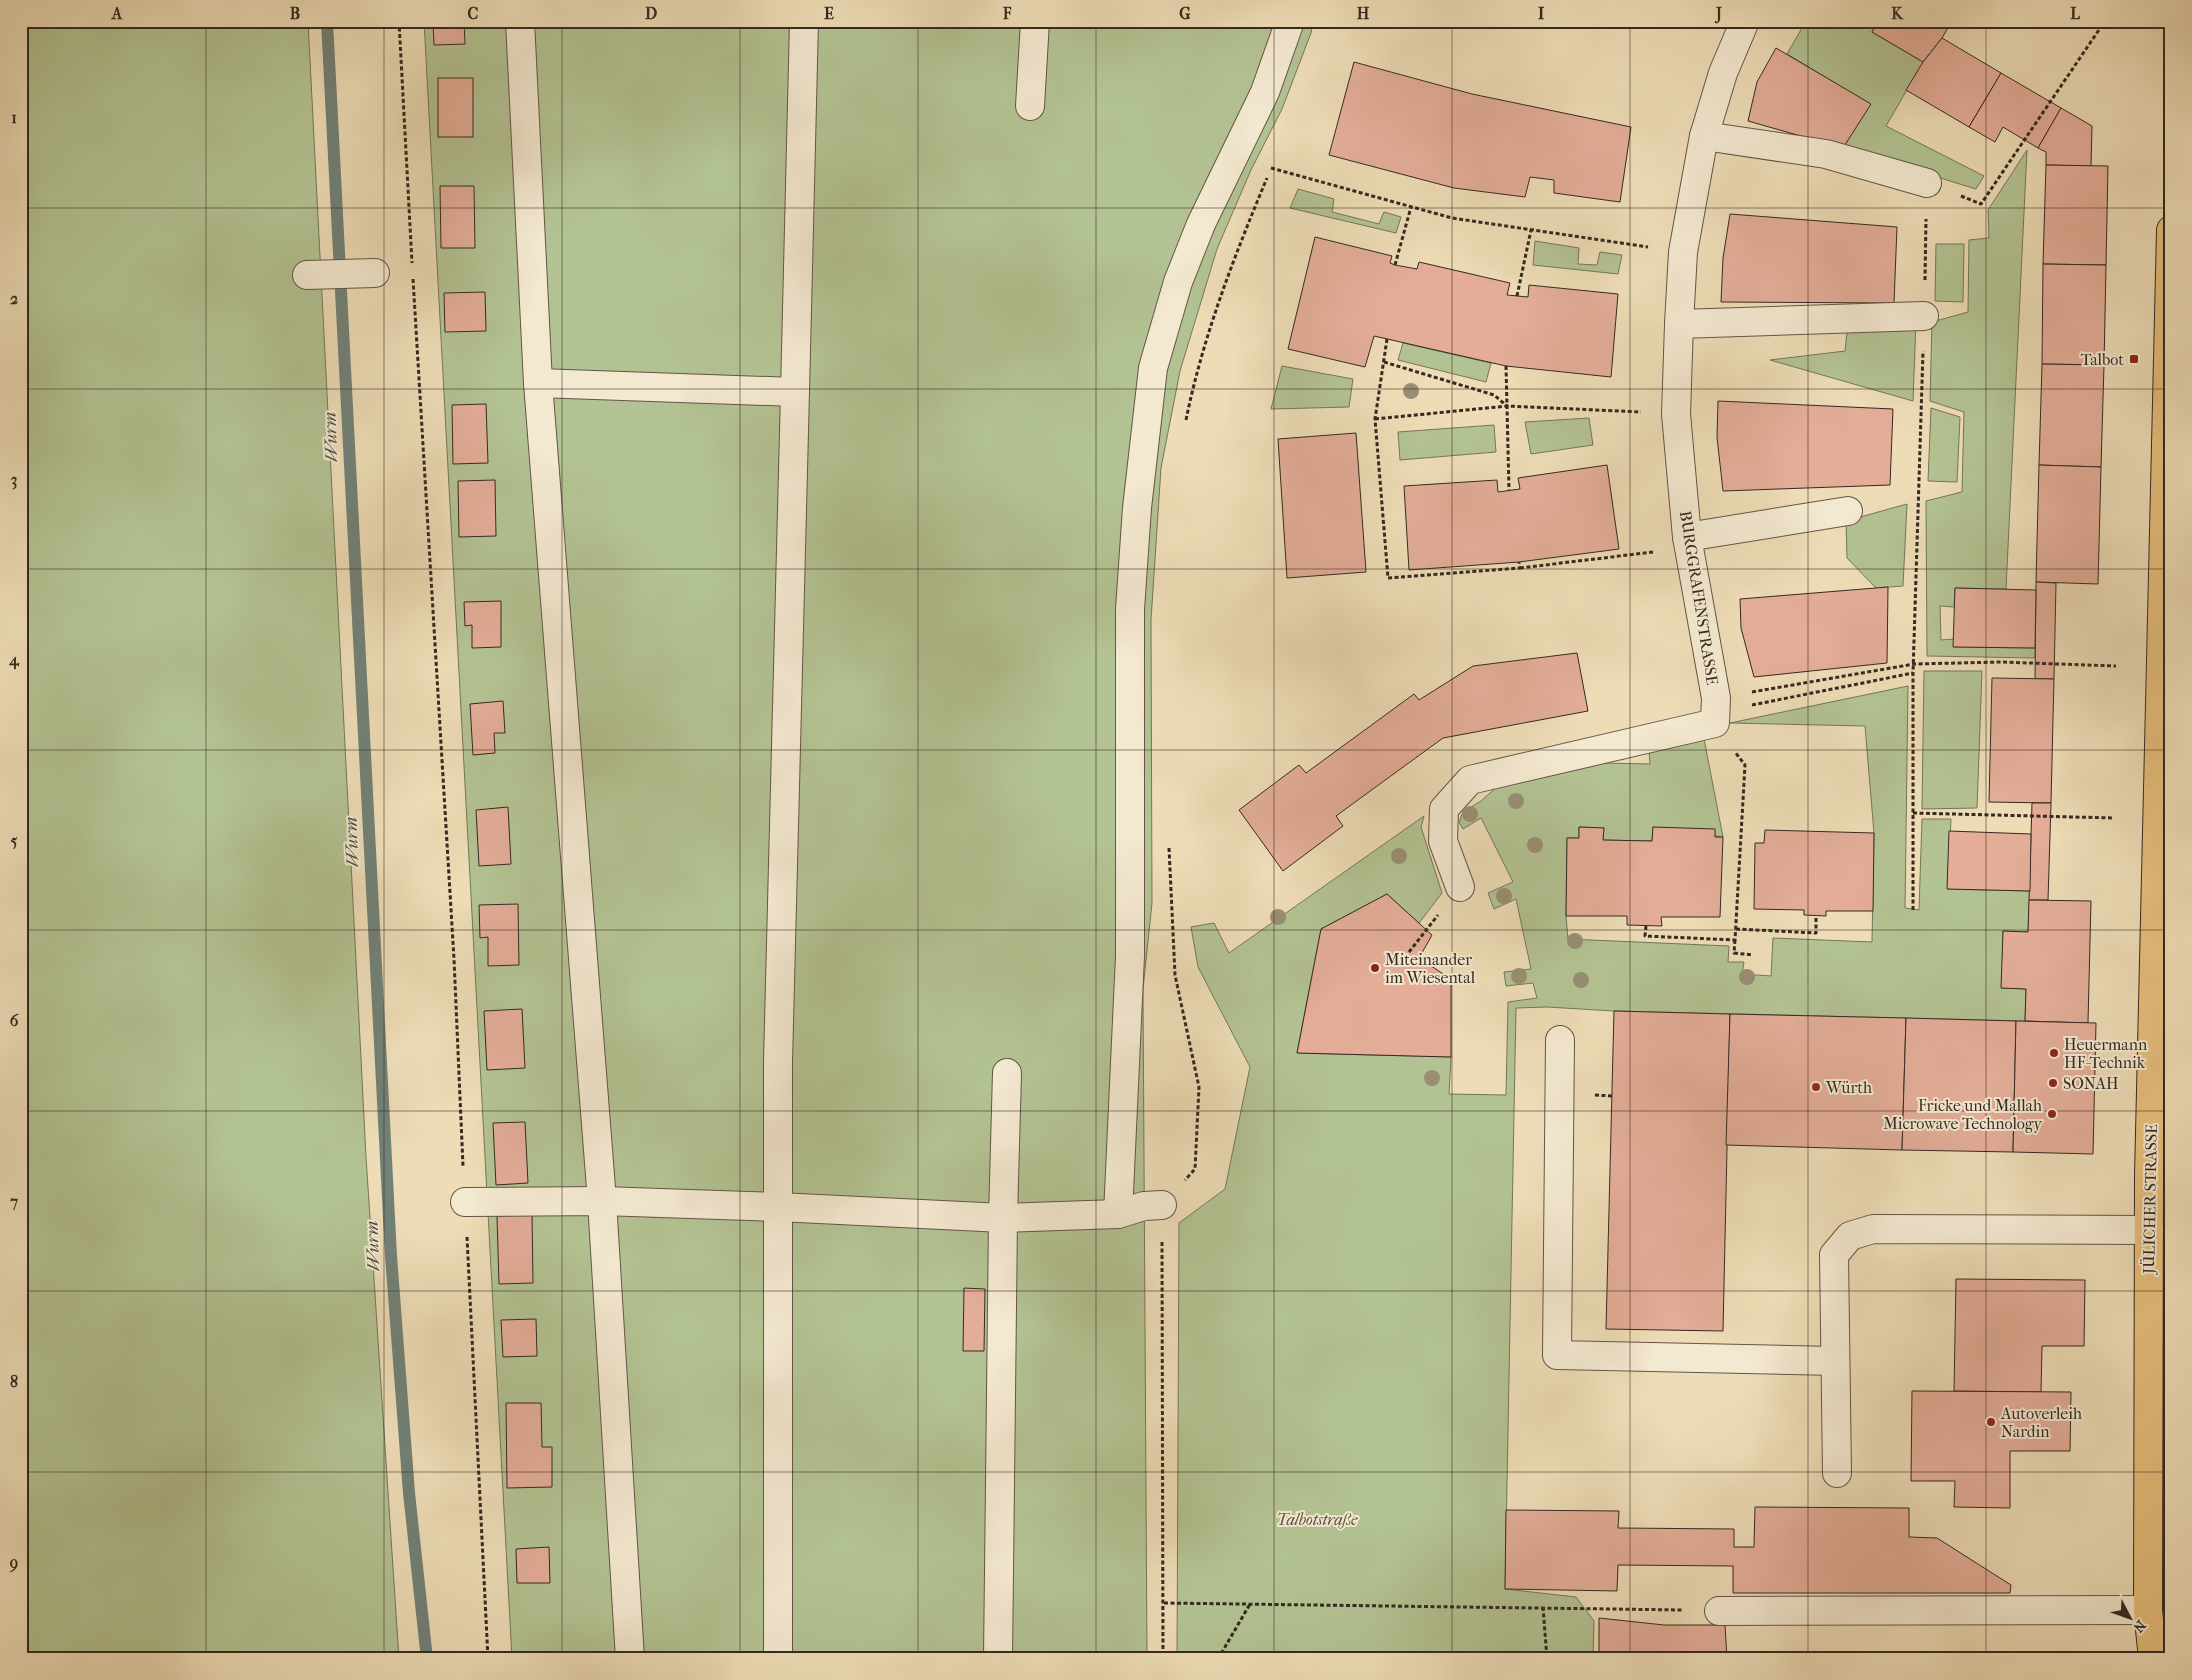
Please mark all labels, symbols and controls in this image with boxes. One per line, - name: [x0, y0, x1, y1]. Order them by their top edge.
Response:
- text: A: [111, 4, 123, 23]
- text: B: [290, 4, 300, 23]
- text: C: [468, 4, 479, 23]
- text: D: [645, 4, 657, 23]
- text: E: [824, 4, 834, 23]
- text: F: [1002, 4, 1012, 23]
- text: G: [1179, 4, 1191, 23]
- text: H: [1357, 4, 1370, 23]
- text: I: [1538, 4, 1545, 23]
- text: J: [1714, 4, 1722, 24]
- text: K: [1891, 4, 1904, 23]
- text: L: [2070, 4, 2080, 23]
- text: 1: [11, 108, 17, 127]
- text: 2: [10, 289, 18, 308]
- place label: Talbot: [2081, 350, 2124, 369]
- marker: Talbot: [2128, 353, 2140, 365]
- water label: Wurm: [319, 411, 343, 463]
- text: 3: [11, 470, 17, 490]
- street label: BURGGRAFENSTRASSE: [1676, 510, 1722, 687]
- text: 4: [8, 650, 20, 670]
- water label: Wurm: [340, 816, 364, 868]
- text: 5: [11, 831, 18, 850]
- place label: Miteinander im Wiesental: [1385, 950, 1476, 987]
- marker: Miteinander im Wiesental: [1369, 962, 1381, 974]
- text: 6: [10, 1011, 19, 1030]
- place label: Heuermann HF-Technik: [2064, 1035, 2148, 1072]
- marker: Heuermann HF-Technik: [2048, 1047, 2060, 1059]
- place label: SONAH: [2063, 1074, 2119, 1093]
- marker: SONAH: [2047, 1077, 2059, 1089]
- place label: Würth: [1825, 1078, 1872, 1097]
- marker: Würth: [1810, 1081, 1822, 1093]
- place label: Fricke und Mallah Microwave Technology: [1883, 1096, 2042, 1133]
- marker: Fricke und Mallah Microwave Technology: [2046, 1108, 2058, 1120]
- street label: JÜLICHER STRASSE: [2139, 1124, 2161, 1276]
- text: 7: [9, 1192, 18, 1211]
- water label: Wurm: [361, 1220, 385, 1272]
- text: 8: [10, 1372, 18, 1391]
- place label: Autoverleih Nardin: [2000, 1404, 2082, 1441]
- marker: Autoverleih Nardin: [1985, 1416, 1997, 1428]
- park label: Talbotstraße: [1277, 1510, 1358, 1529]
- text: 9: [9, 1553, 18, 1573]
- north arrow: [2104, 1592, 2154, 1642]
- text: N: [2129, 1617, 2149, 1636]

